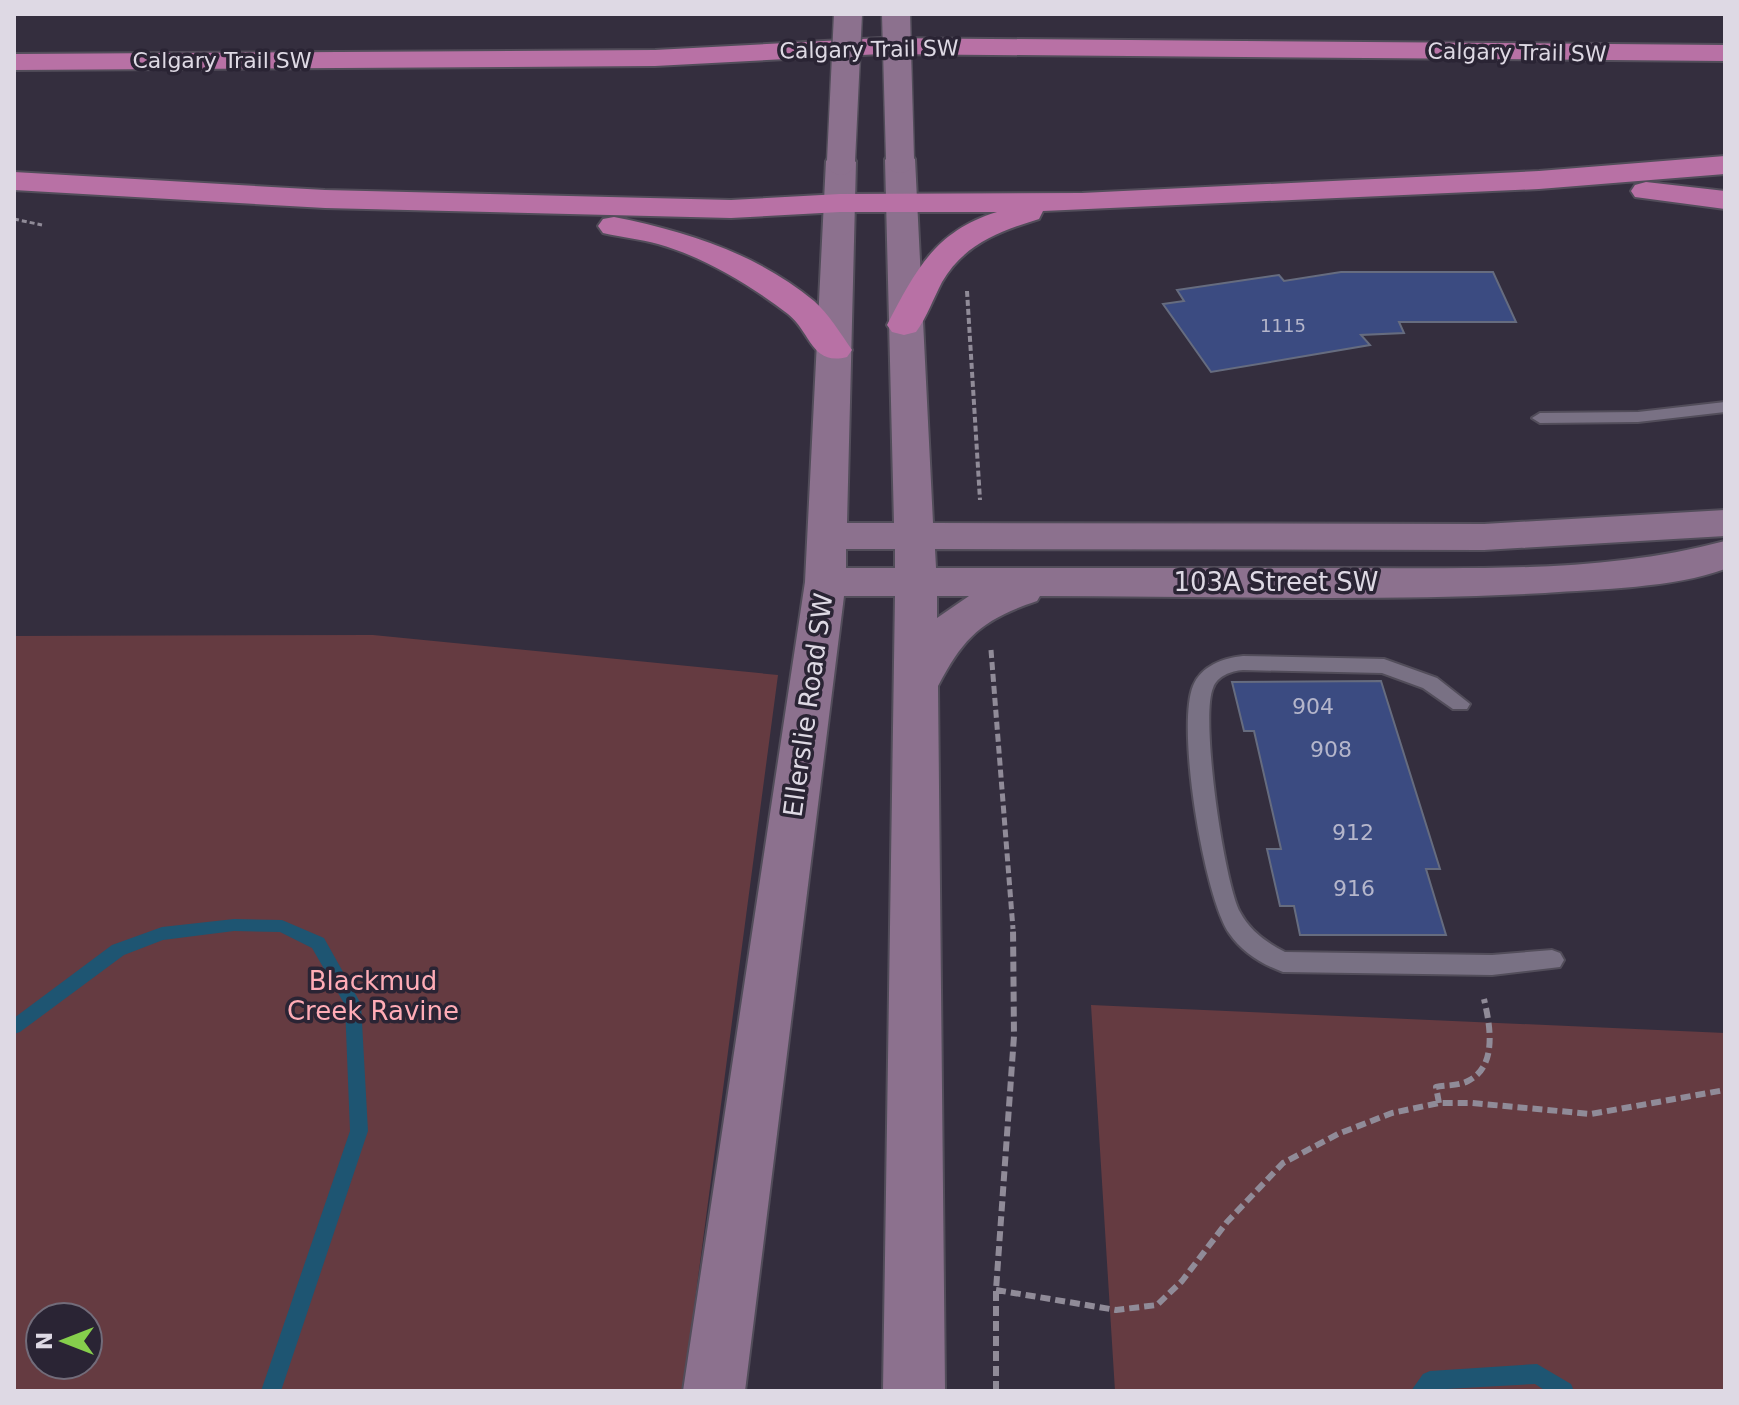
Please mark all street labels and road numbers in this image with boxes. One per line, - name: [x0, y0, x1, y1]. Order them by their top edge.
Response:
- street label: Calgary Trail SW: [779, 35, 959, 64]
- street label: Calgary Trail SW: [1427, 38, 1607, 67]
- street label: Calgary Trail SW: [132, 48, 312, 73]
- street label: 103A Street SW: [1173, 567, 1379, 597]
- street label: Ellerslie Road SW: [777, 591, 839, 819]

